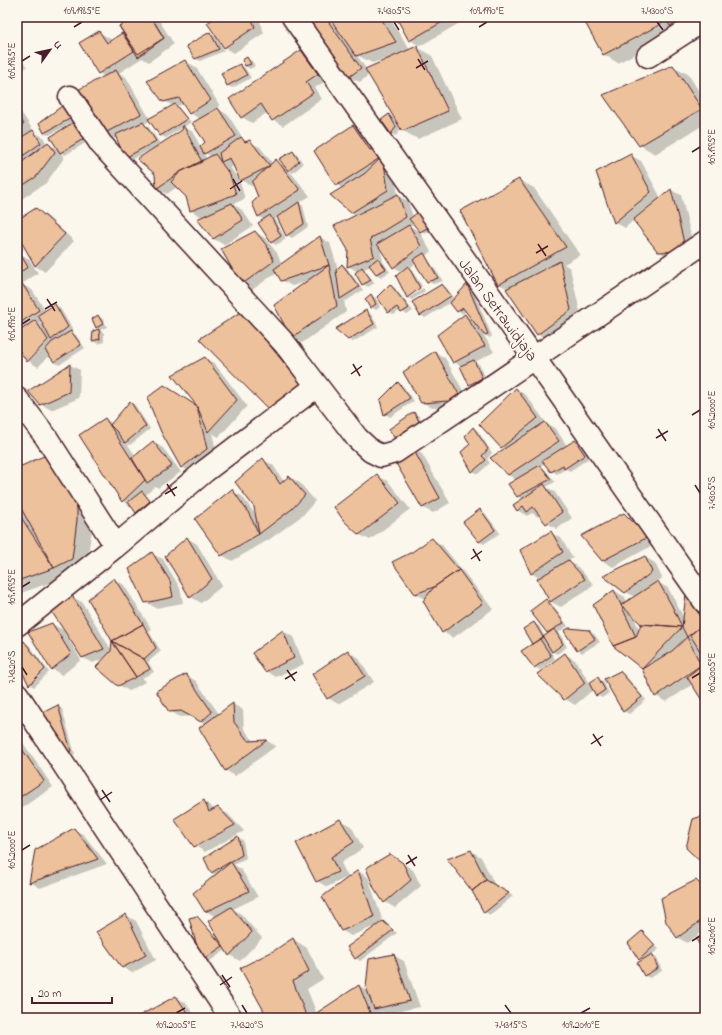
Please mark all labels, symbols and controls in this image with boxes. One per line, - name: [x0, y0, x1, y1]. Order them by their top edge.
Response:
- text: 109.1985°E: [64, 4, 100, 19]
- text: 7.4305°S: [377, 4, 411, 19]
- text: 109.1990°E: [470, 4, 504, 19]
- text: 7.4300°S: [641, 4, 674, 19]
- north arrow: [30, 30, 70, 70]
- text: U: [49, 38, 66, 52]
- text: 109.1985°E: [5, 43, 20, 79]
- text: 109.1995°E: [705, 129, 720, 165]
- street label: Jalan Setrawidjaja: [452, 254, 543, 367]
- text: 109.1990°E: [5, 307, 20, 341]
- text: 109.2000°E: [705, 390, 720, 430]
- text: 7.4305°S: [705, 476, 720, 510]
- text: 109.1995°E: [5, 569, 20, 605]
- text: 7.4320°S: [5, 650, 20, 683]
- text: 109.2005°E: [705, 653, 720, 693]
- text: 109.2000°E: [5, 830, 20, 870]
- text: 109.2010°E: [705, 917, 720, 955]
- scale bar: [32, 979, 112, 1005]
- text: 20 m: [38, 985, 61, 1003]
- text: 109.2005°E: [156, 1018, 196, 1033]
- text: 7.4320°S: [231, 1018, 264, 1033]
- text: 7.4315°S: [495, 1018, 528, 1033]
- text: 109.2010°E: [562, 1018, 600, 1033]

